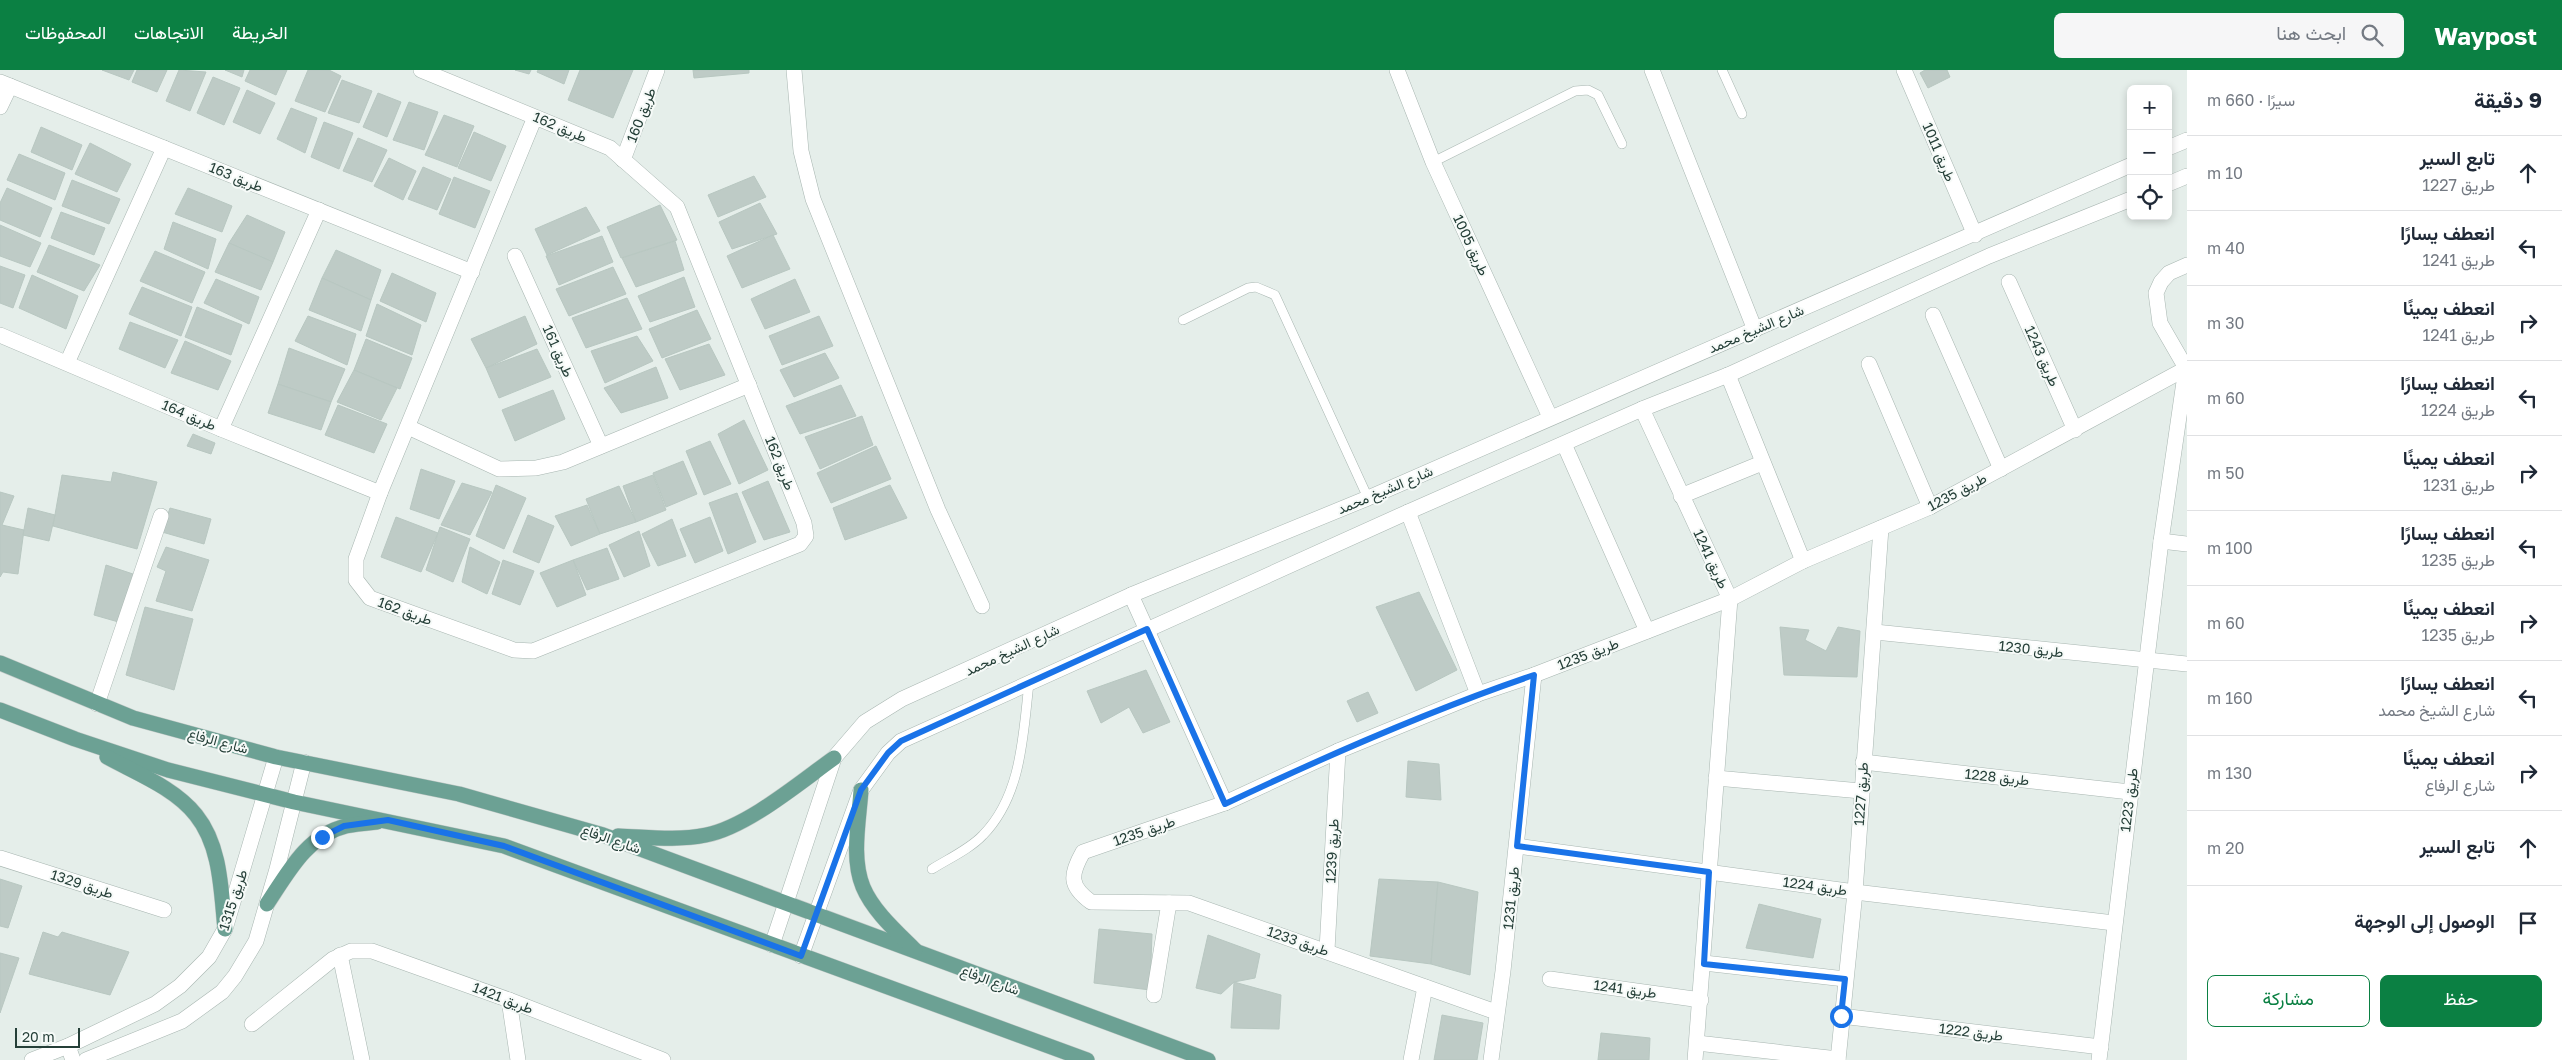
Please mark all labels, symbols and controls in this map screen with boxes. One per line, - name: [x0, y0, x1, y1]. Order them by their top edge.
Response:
- search box: [2054, 13, 2404, 58]
- text: المحفوظات: [25, 21, 106, 43]
- text: الاتجاهات: [134, 21, 204, 43]
- text: الخريطة: [232, 21, 288, 43]
- text: ابحث هنا: [2276, 21, 2346, 44]
- icon: search: [2358, 21, 2386, 49]
- text: Waypost: [2434, 21, 2537, 50]
- street label: طريق 160: [622, 85, 660, 145]
- map controls: [2127, 85, 2172, 220]
- button: +: [2127, 85, 2172, 130]
- text: 9 دقيقة: [2474, 87, 2542, 113]
- text: سيرًا · 660 m: [2207, 90, 2295, 110]
- street label: طريق 162: [530, 108, 590, 146]
- street label: طريق 1011: [1919, 120, 1959, 184]
- button: −: [2127, 130, 2172, 175]
- text: تابع السير: [2419, 146, 2495, 169]
- street label: طريق 163: [206, 158, 266, 196]
- icon: ahead: [2514, 159, 2542, 187]
- text: 10 m: [2207, 163, 2243, 183]
- button: locate: [2127, 175, 2172, 220]
- text: طريق 1227: [2422, 175, 2495, 195]
- street label: طريق 1005: [1449, 212, 1493, 278]
- text: انعطف يسارًا: [2400, 221, 2495, 244]
- icon: left: [2514, 234, 2542, 262]
- text: 40 m: [2207, 238, 2245, 258]
- text: طريق 1241: [2423, 250, 2495, 270]
- text: انعطف يمينًا: [2403, 296, 2495, 319]
- street label: شارع الشيخ محمد: [1705, 301, 1807, 359]
- icon: right: [2514, 309, 2542, 337]
- text: 30 m: [2207, 313, 2244, 333]
- street label: طريق 161: [539, 322, 577, 380]
- street label: طريق 1243: [2021, 323, 2063, 389]
- text: طريق 1241: [2423, 325, 2495, 345]
- text: انعطف يسارًا: [2400, 371, 2495, 394]
- icon: left: [2514, 384, 2542, 412]
- text: 60 m: [2207, 388, 2245, 408]
- street label: طريق 164: [159, 396, 219, 434]
- text: طريق 1224: [2421, 400, 2495, 420]
- street label: طريق 162: [761, 433, 799, 493]
- text: انعطف يمينًا: [2403, 446, 2495, 469]
- icon: right: [2514, 459, 2542, 487]
- street label: شارع الشيخ محمد: [1334, 462, 1436, 520]
- text: 50 m: [2207, 463, 2244, 483]
- street label: طريق 1235: [1924, 469, 1990, 515]
- text: طريق 1231: [2423, 475, 2495, 495]
- text: انعطف يسارًا: [2400, 521, 2495, 544]
- street label: طريق 1241: [1689, 526, 1733, 592]
- icon: left: [2514, 534, 2542, 562]
- text: 100 m: [2207, 538, 2253, 558]
- text: طريق 1235: [2421, 550, 2495, 570]
- street label: طريق 162: [375, 593, 435, 629]
- text: انعطف يمينًا: [2403, 596, 2495, 619]
- icon: right: [2514, 609, 2542, 637]
- text: 60 m: [2207, 613, 2245, 633]
- street label: شارع الشيخ محمد: [962, 620, 1063, 682]
- text: طريق 1235: [2421, 625, 2495, 645]
- street label: طريق 1235: [1555, 634, 1621, 674]
- street label: طريق 1230: [1998, 637, 2064, 661]
- text: انعطف يسارًا: [2400, 671, 2495, 694]
- icon: left: [2514, 684, 2542, 712]
- text: 160 m: [2207, 688, 2253, 708]
- text: شارع الشيخ محمد: [2378, 700, 2495, 720]
- street label: شارع الرفاع: [185, 724, 250, 760]
- text: انعطف يمينًا: [2403, 746, 2495, 769]
- icon: right: [2514, 759, 2542, 787]
- street label: طريق 1227: [1850, 762, 1872, 826]
- text: 130 m: [2207, 763, 2252, 783]
- street label: طريق 1228: [1964, 765, 2030, 789]
- street label: طريق 1223: [2116, 767, 2142, 833]
- text: شارع الرفاع: [2425, 775, 2495, 795]
- street label: طريق 1235: [1111, 812, 1177, 850]
- street label: طريق 1239: [1321, 818, 1343, 884]
- street label: شارع الرفاع: [578, 820, 643, 859]
- route end: [311, 826, 334, 849]
- text: تابع السير: [2419, 834, 2495, 857]
- icon: ahead: [2514, 834, 2542, 862]
- text: 20 m: [2207, 838, 2244, 858]
- street label: طريق 1329: [48, 865, 116, 903]
- street label: طريق 1231: [1499, 866, 1523, 930]
- street label: طريق 1315: [215, 867, 251, 933]
- street label: طريق 1224: [1782, 873, 1848, 899]
- text: الوصول إلى الوجهة: [2354, 909, 2495, 932]
- icon: arrive: [2514, 909, 2542, 937]
- street label: طريق 1233: [1265, 922, 1331, 960]
- street label: شارع الرفاع: [957, 961, 1022, 1001]
- button: مشاركة: [2207, 975, 2370, 1027]
- button: حفظ: [2380, 975, 2542, 1027]
- street label: طريق 1241: [1592, 976, 1658, 1002]
- street label: طريق 1421: [470, 978, 536, 1018]
- route start: [1830, 1005, 1853, 1028]
- street label: طريق 1222: [1938, 1019, 2004, 1045]
- scale bar: [15, 1025, 80, 1048]
- text: 20 m: [22, 1028, 55, 1045]

